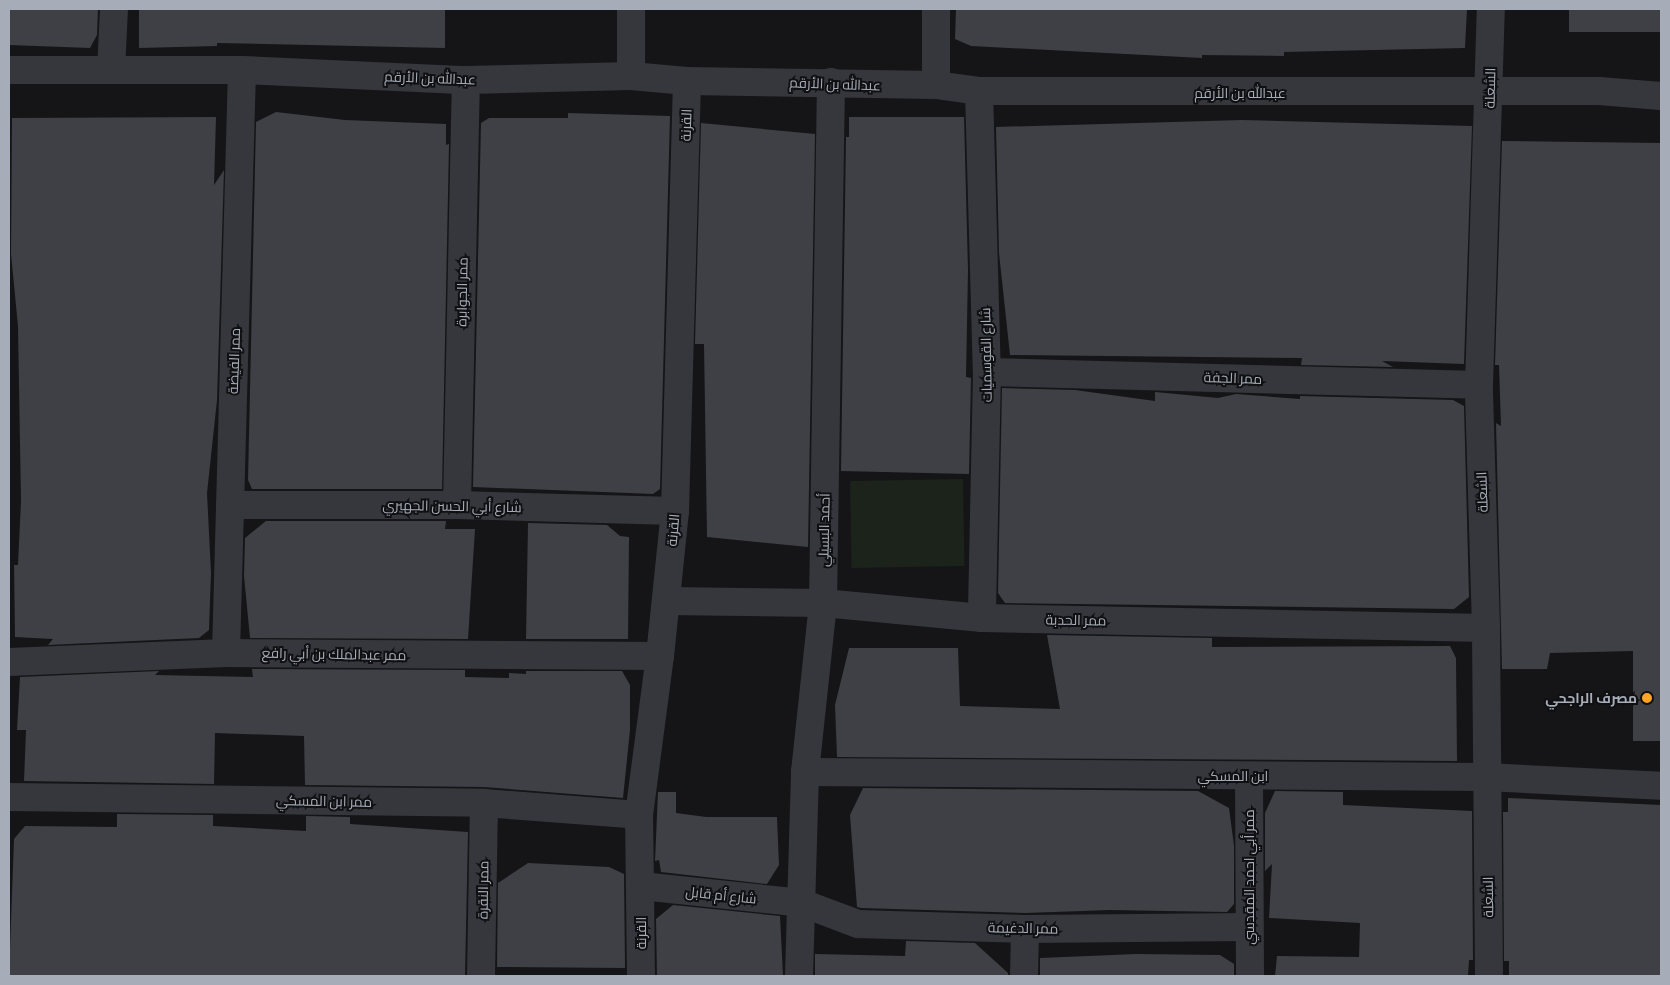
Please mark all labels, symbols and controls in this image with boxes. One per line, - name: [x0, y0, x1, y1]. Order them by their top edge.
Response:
- street label: الشعلة: [1481, 67, 1499, 109]
- street label: عبدالله بن الأرقم: [384, 68, 476, 88]
- street label: عبدالله بن الأرقم: [789, 74, 881, 94]
- street label: عبدالله بن الأرقم: [1194, 85, 1286, 101]
- street label: القرنة: [677, 108, 695, 142]
- street label: ممر الجوابرة: [453, 257, 471, 327]
- street label: شارع القوسميات: [977, 307, 995, 403]
- street label: ممر الفيضة: [224, 328, 244, 394]
- street label: ممر الجفة: [1203, 369, 1263, 387]
- street label: الشعلة: [1473, 471, 1491, 513]
- street label: أحمد البسيلي: [815, 493, 833, 567]
- street label: شارع أبي الحسن الجهيري: [382, 496, 522, 516]
- street label: القرنة: [663, 513, 683, 547]
- street label: ممر الحدبة: [1045, 611, 1107, 629]
- street label: ممر عبدالملك بن أبي رافع: [262, 644, 406, 664]
- place label: مصرف الراجحي: [1545, 690, 1637, 706]
- marker: مصرف الراجحي: [1641, 692, 1653, 704]
- street label: ابن المسكي: [1198, 768, 1268, 784]
- street label: ممر ابن المسكي: [276, 792, 372, 810]
- street label: ممر أبي احمد المقدسي: [1241, 809, 1257, 945]
- street label: ممر النقرة: [474, 861, 492, 919]
- street label: الشعلة: [1479, 876, 1497, 918]
- street label: شارع أم قابل: [685, 883, 757, 907]
- street label: القرنة: [633, 917, 649, 949]
- street label: ممر الدغيمة: [988, 919, 1058, 937]

